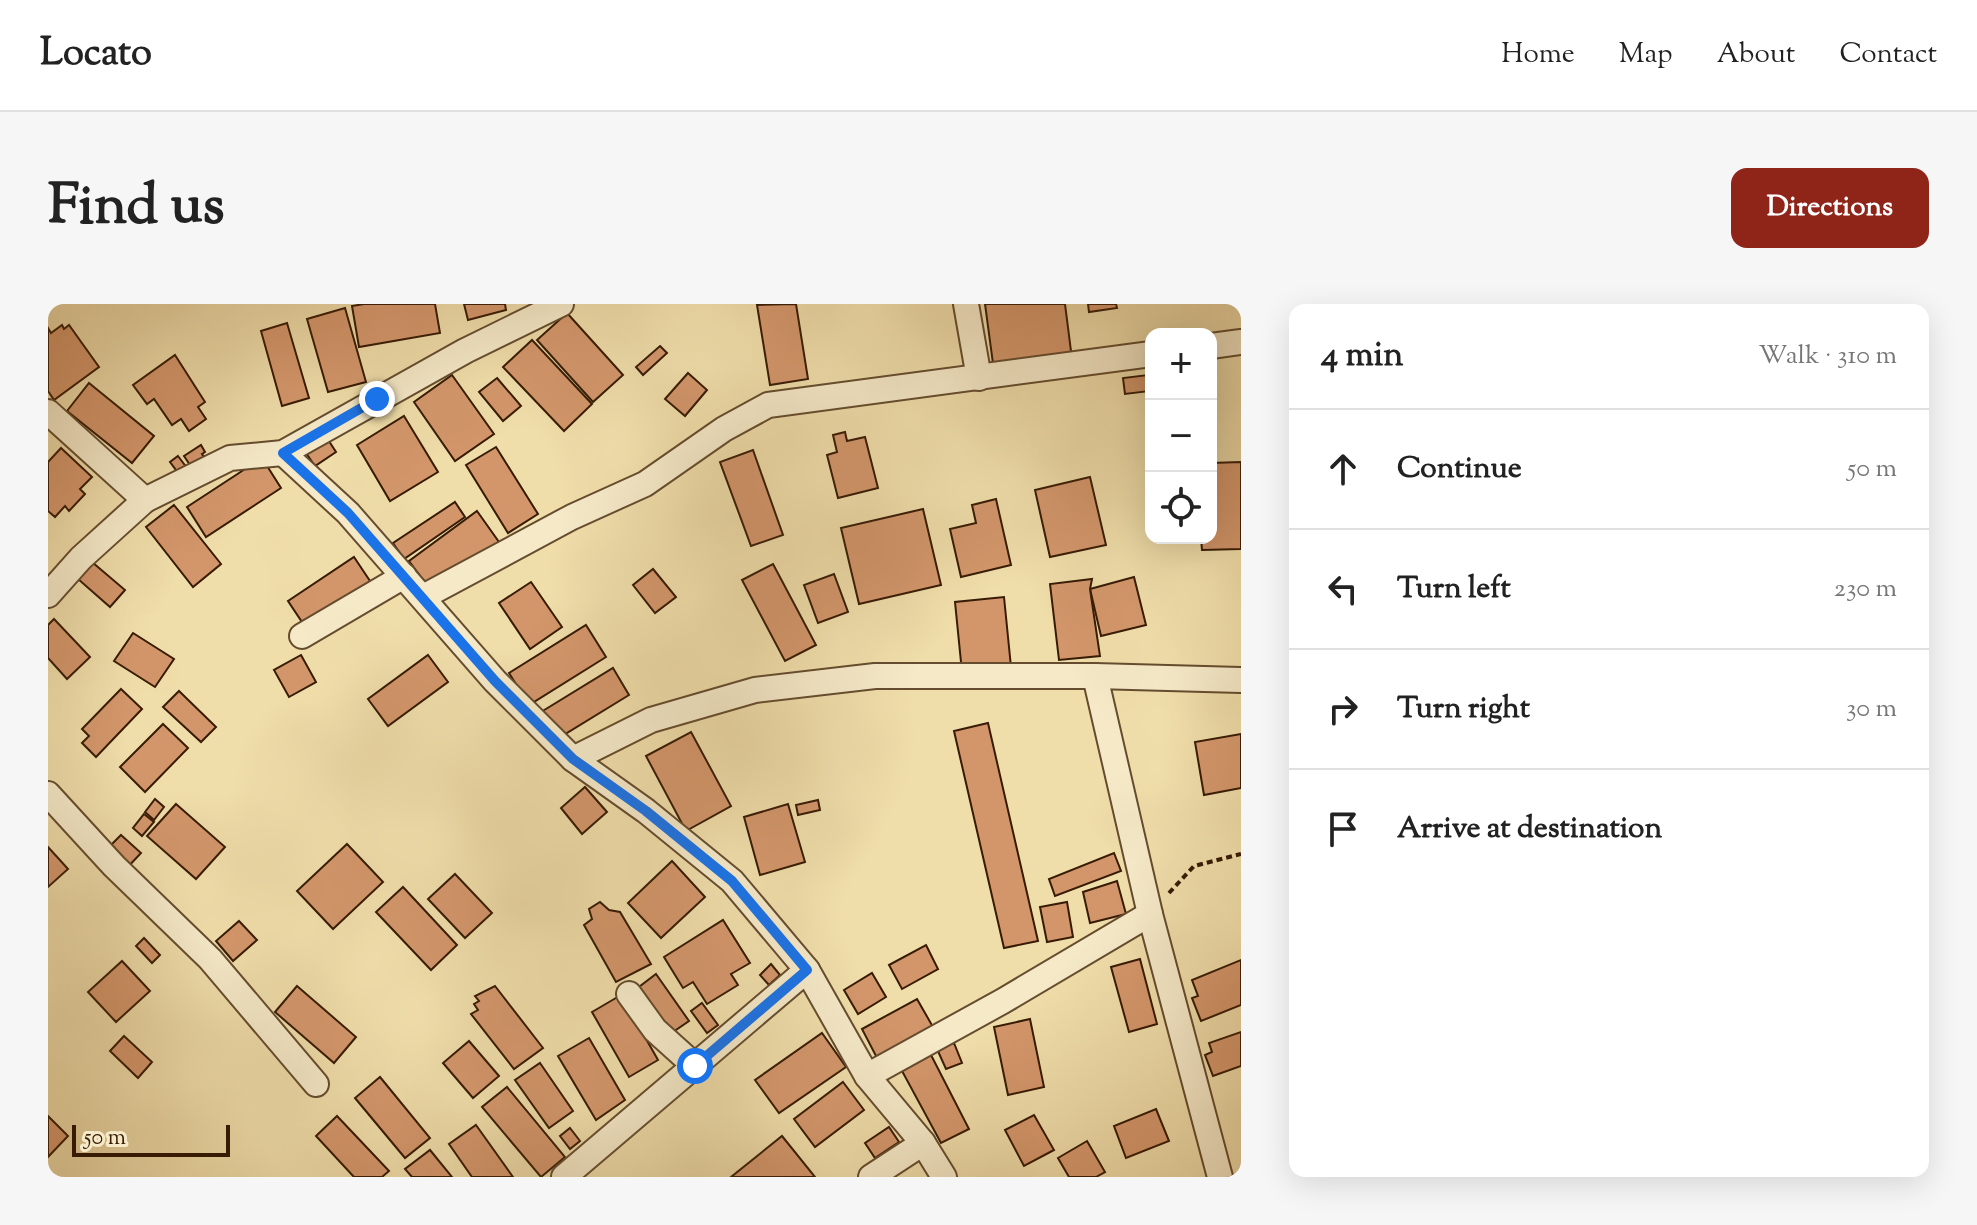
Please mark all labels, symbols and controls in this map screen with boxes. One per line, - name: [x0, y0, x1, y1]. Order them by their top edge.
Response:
- text: Locato: [40, 28, 152, 82]
- text: Home: [1501, 35, 1575, 75]
- text: Map: [1619, 35, 1673, 75]
- text: About: [1717, 35, 1795, 75]
- text: Contact: [1839, 35, 1937, 75]
- text: Find us: [48, 168, 224, 249]
- button: Directions: [1731, 168, 1929, 248]
- map controls: [1145, 328, 1217, 544]
- button: +: [1145, 328, 1217, 400]
- text: 4 min: [1321, 332, 1403, 381]
- text: Walk · 310 m: [1758, 338, 1897, 375]
- route end: [359, 381, 395, 417]
- button: −: [1145, 400, 1217, 472]
- icon: ahead: [1321, 447, 1365, 491]
- text: Continue: [1397, 448, 1522, 491]
- text: 50 m: [1847, 451, 1897, 488]
- button: locate: [1145, 472, 1217, 544]
- icon: left: [1321, 567, 1365, 611]
- text: Turn left: [1397, 568, 1511, 611]
- text: 230 m: [1834, 571, 1897, 608]
- icon: right: [1321, 687, 1365, 731]
- text: Turn right: [1397, 688, 1530, 731]
- text: 30 m: [1846, 691, 1897, 728]
- icon: arrive: [1321, 807, 1365, 851]
- text: Arrive at destination: [1397, 808, 1662, 851]
- route start: [677, 1048, 713, 1084]
- scale bar: [72, 1121, 230, 1157]
- text: 50 m: [84, 1123, 126, 1155]

